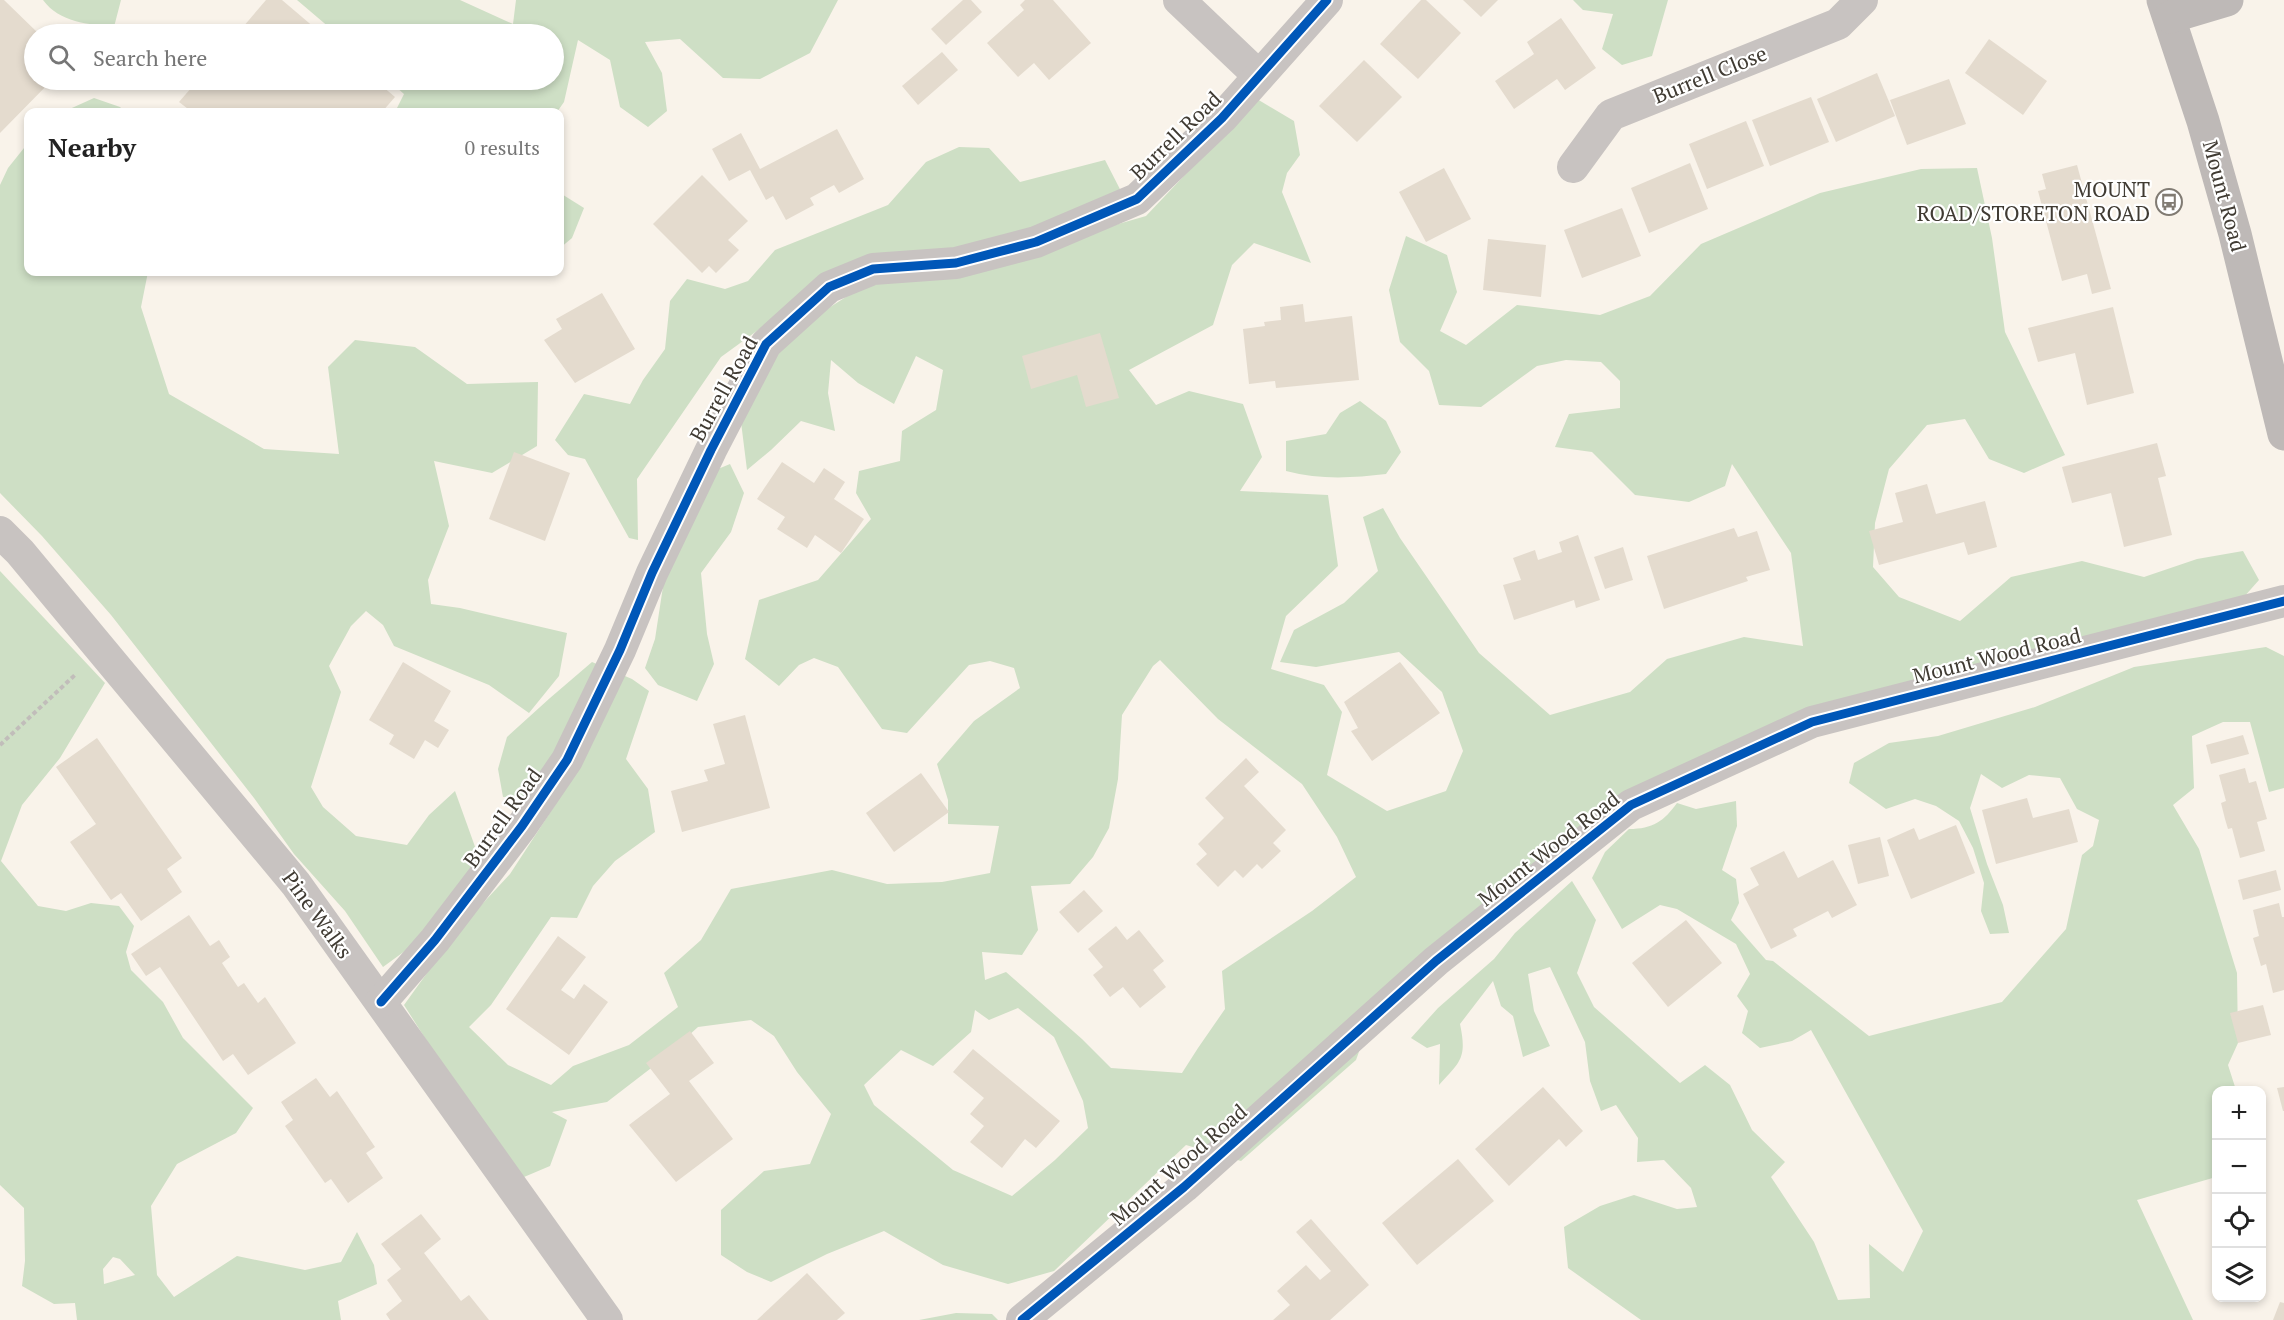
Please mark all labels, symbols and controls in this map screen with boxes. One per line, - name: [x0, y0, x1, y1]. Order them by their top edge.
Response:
- search box: [24, 24, 564, 90]
- street label: Burrell Close: [1649, 39, 1771, 110]
- icon: search: [45, 41, 78, 74]
- text: Search here: [93, 43, 207, 72]
- street label: Burrell Road: [1124, 85, 1227, 186]
- text: Nearby: [48, 130, 136, 164]
- text: 0 results: [465, 134, 540, 161]
- street label: Mount Road: [2197, 137, 2253, 255]
- place label: MOUNT ROAD/STORETON ROAD: [1917, 175, 2150, 227]
- bus stop icon: MOUNT ROAD/STORETON ROAD: [2154, 187, 2184, 217]
- street label: Burrell Road: [683, 331, 764, 446]
- street label: Mount Wood Road: [1910, 621, 2084, 689]
- street label: Burrell Road: [457, 762, 548, 873]
- street label: Mount Wood Road: [1472, 784, 1625, 912]
- street label: Pine Walks: [276, 865, 359, 964]
- map controls: [2212, 1086, 2266, 1302]
- button: +: [2212, 1086, 2266, 1140]
- street label: Mount Wood Road: [1104, 1097, 1253, 1231]
- button: −: [2212, 1140, 2266, 1194]
- button: locate: [2212, 1194, 2266, 1248]
- button: layers: [2212, 1248, 2266, 1302]

